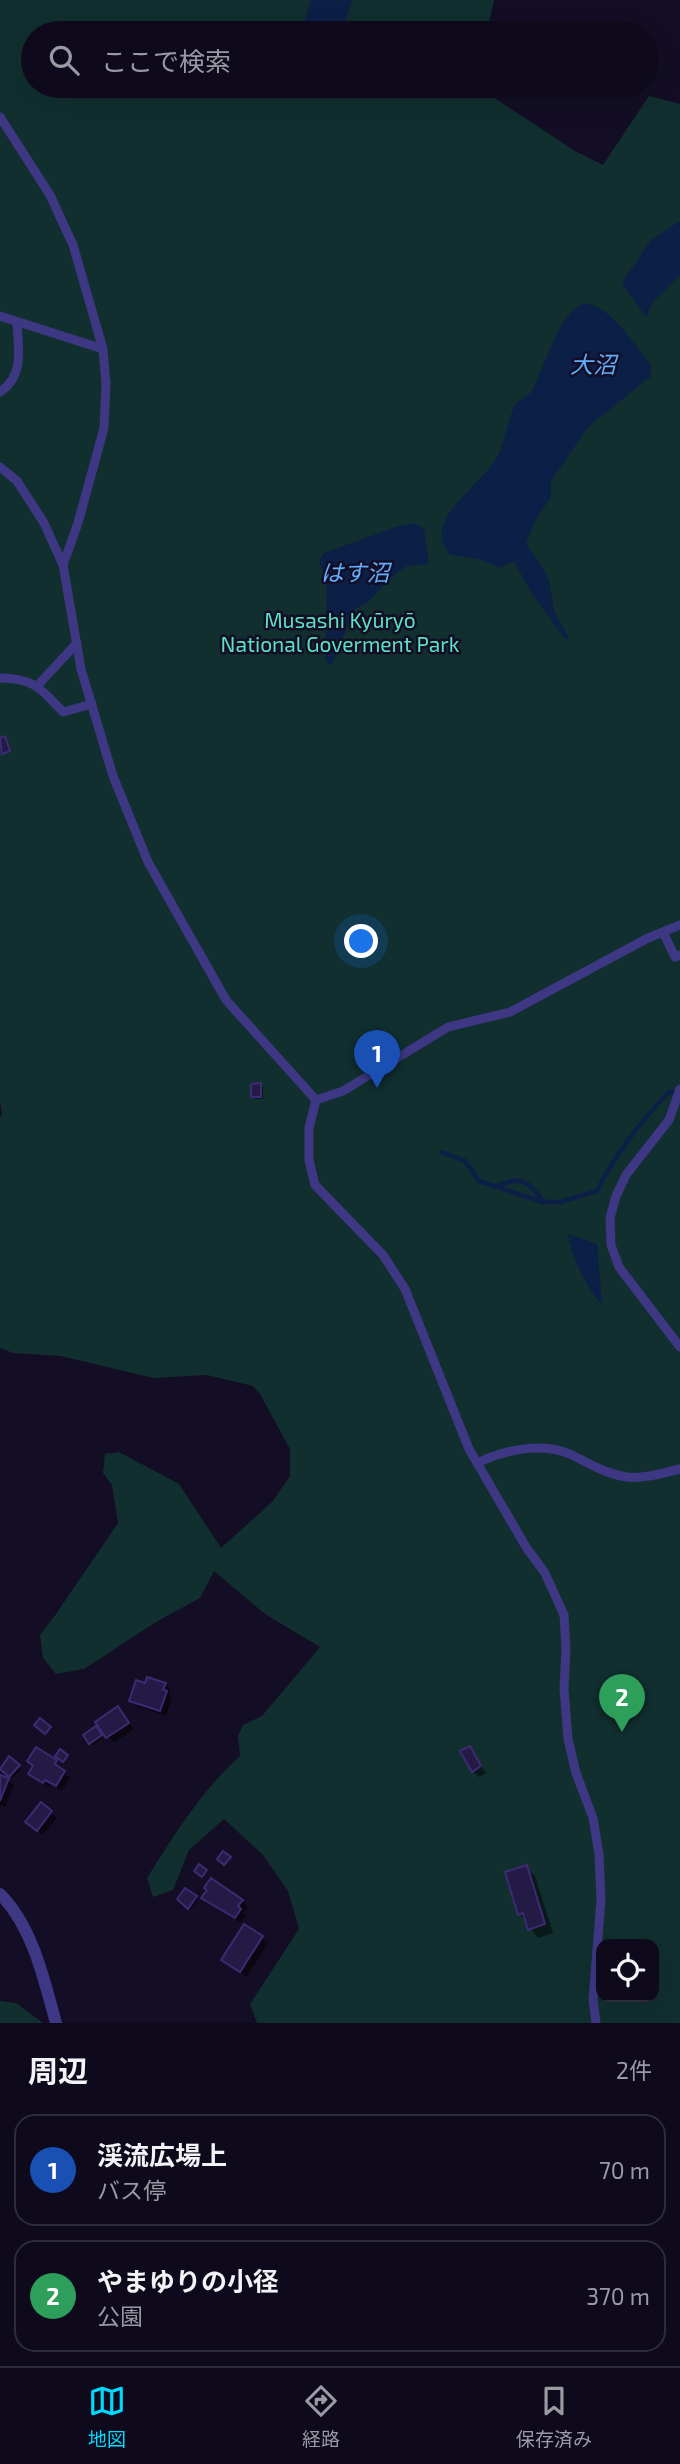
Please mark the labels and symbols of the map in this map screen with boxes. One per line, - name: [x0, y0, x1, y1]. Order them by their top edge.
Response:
- water label: 大沼: [570, 350, 619, 378]
- water label: はす沼: [321, 558, 393, 586]
- park label: Musashi Kyūryō National Goverment Park: [221, 607, 460, 656]
- your location: [344, 924, 378, 958]
- pin: 1: [354, 1030, 400, 1088]
- pin: 2: [599, 1674, 645, 1732]

